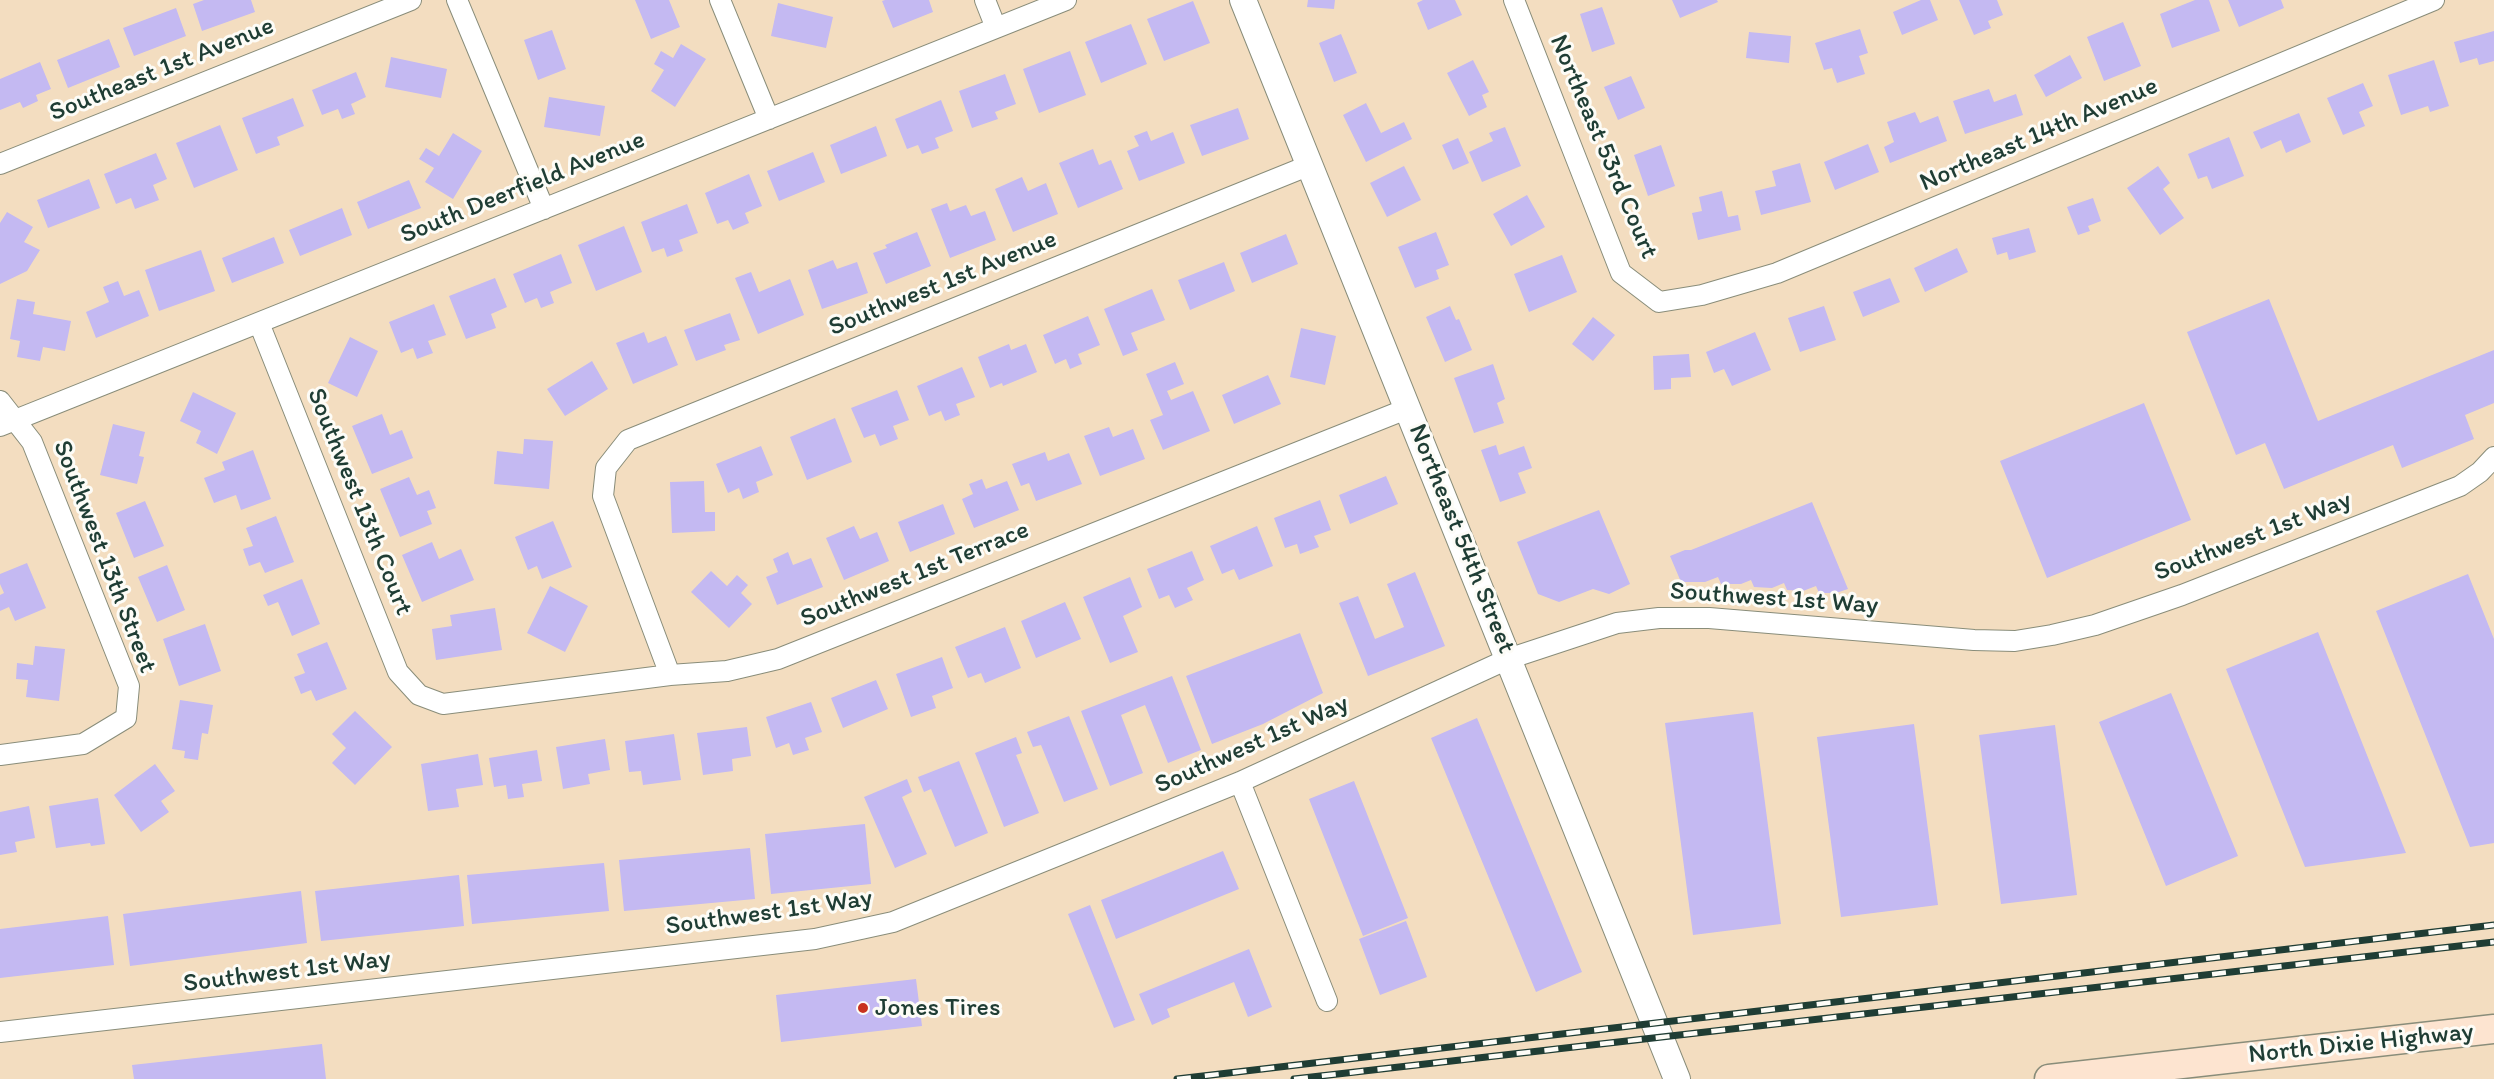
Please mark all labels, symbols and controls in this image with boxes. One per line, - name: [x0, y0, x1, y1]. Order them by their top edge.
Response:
- street label: Southeast 1st Avenue: [45, 11, 279, 129]
- street label: Northeast 53rd Court: [1542, 30, 1664, 264]
- street label: Northeast 14th Avenue: [1915, 71, 2163, 199]
- street label: South Deerfield Avenue: [396, 125, 650, 251]
- street label: Southwest 1st Avenue: [824, 224, 1062, 344]
- street label: Southwest 13th Court: [299, 384, 419, 620]
- street label: Northeast 54th Street: [1401, 420, 1521, 658]
- street label: Southwest 13th Street: [45, 436, 163, 678]
- street label: Southwest 1st Way: [2150, 485, 2356, 589]
- street label: Southwest 1st Terrace: [796, 515, 1034, 635]
- street label: Southwest 1st Way: [1669, 576, 1879, 622]
- street label: Southwest 1st Way: [1150, 688, 1354, 802]
- street label: Southwest 1st Way: [664, 883, 874, 943]
- street label: Southwest 1st Way: [182, 944, 392, 1000]
- place label: Jones Tires: [875, 992, 1000, 1024]
- marker: Jones Tires: [856, 1001, 870, 1015]
- street label: North Dixie Highway: [2247, 1017, 2475, 1071]

